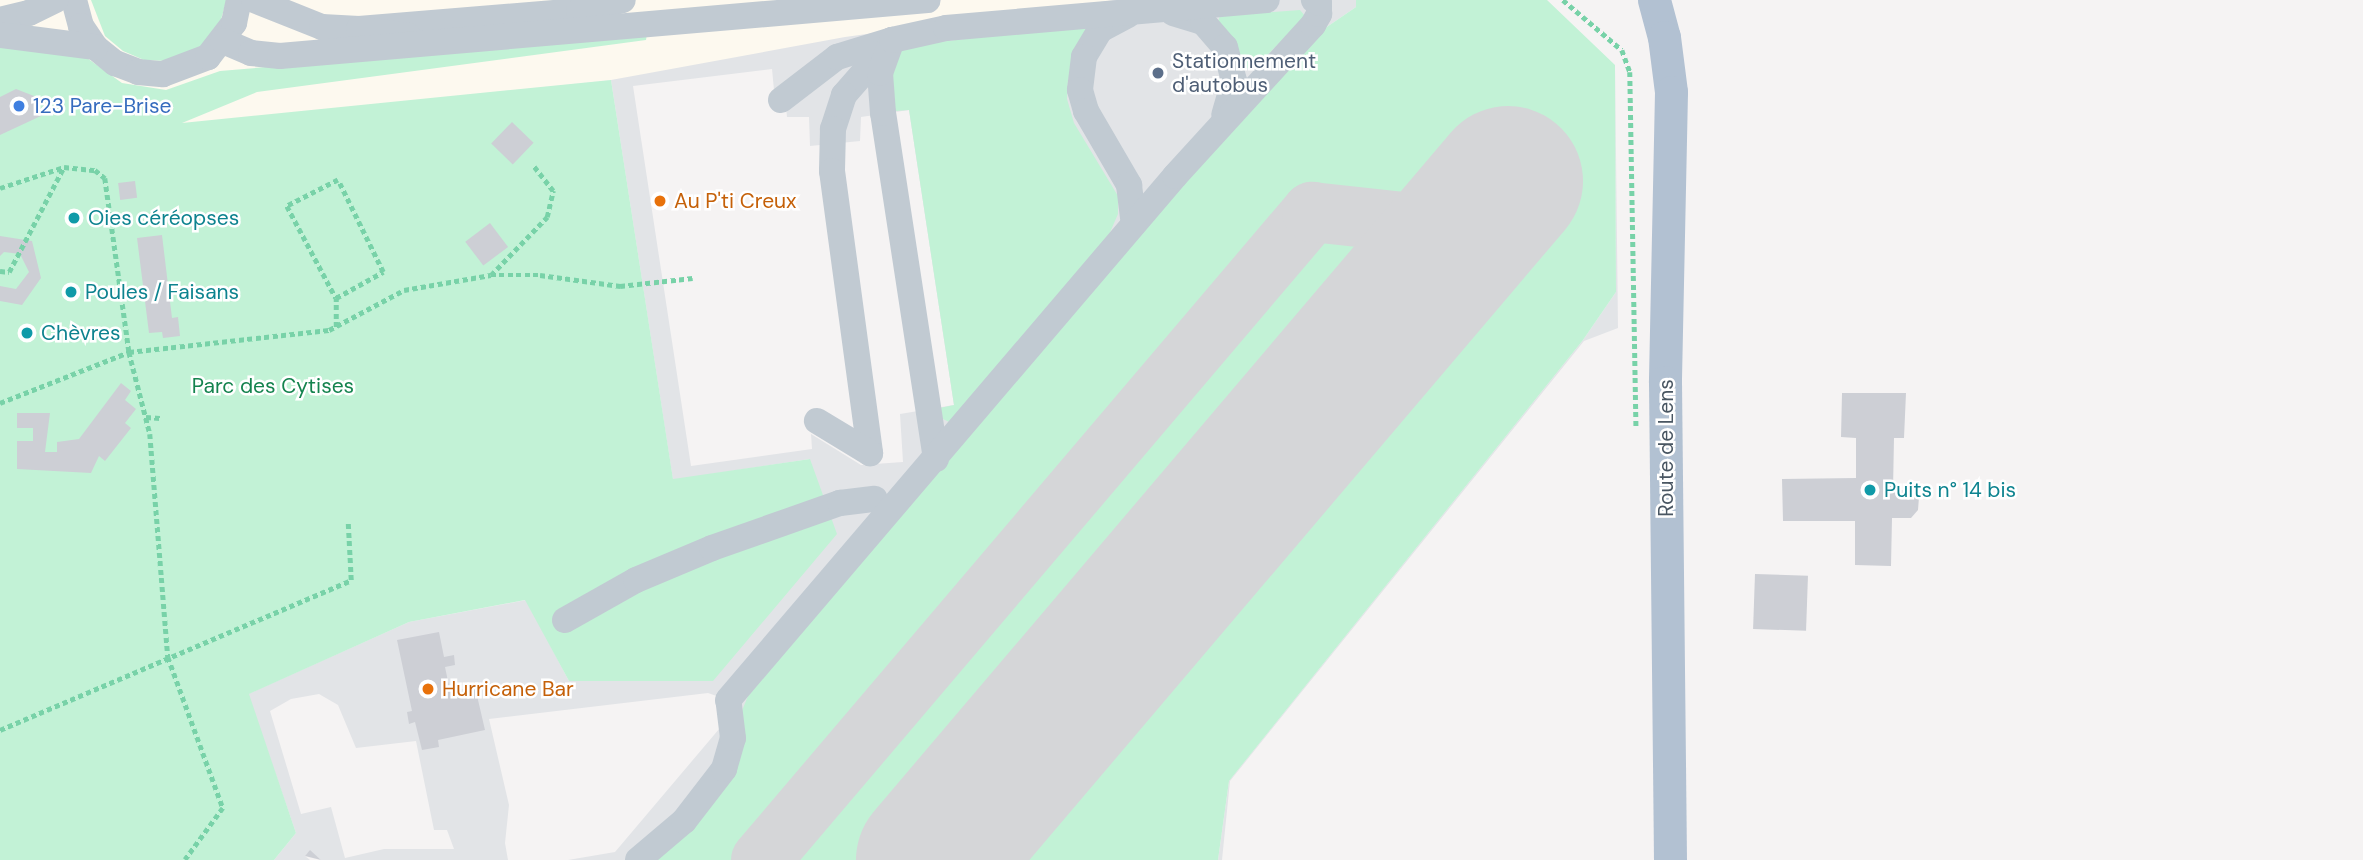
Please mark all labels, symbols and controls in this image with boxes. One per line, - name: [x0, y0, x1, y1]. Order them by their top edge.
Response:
- place label: Stationnement d'autobus: [1172, 48, 1316, 98]
- marker: Stationnement d'autobus: [1150, 65, 1166, 81]
- place label: 123 Pare-Brise: [33, 93, 171, 119]
- marker: 123 Pare-Brise: [11, 98, 27, 114]
- place label: Au P'ti Creux: [674, 188, 797, 214]
- marker: Au P'ti Creux: [652, 193, 668, 209]
- place label: Oies céréopses: [88, 205, 239, 231]
- marker: Oies céréopses: [66, 210, 82, 226]
- place label: Poules / Faisans: [85, 279, 239, 305]
- marker: Poules / Faisans: [63, 284, 79, 300]
- place label: Chèvres: [41, 320, 121, 346]
- marker: Chèvres: [19, 325, 35, 341]
- park label: Parc des Cytises: [192, 373, 354, 399]
- street label: Route de Lens: [1653, 379, 1679, 517]
- place label: Puits n° 14 bis: [1884, 477, 2016, 503]
- marker: Puits n° 14 bis: [1862, 482, 1878, 498]
- place label: Hurricane Bar: [442, 676, 574, 702]
- marker: Hurricane Bar: [420, 681, 436, 697]

